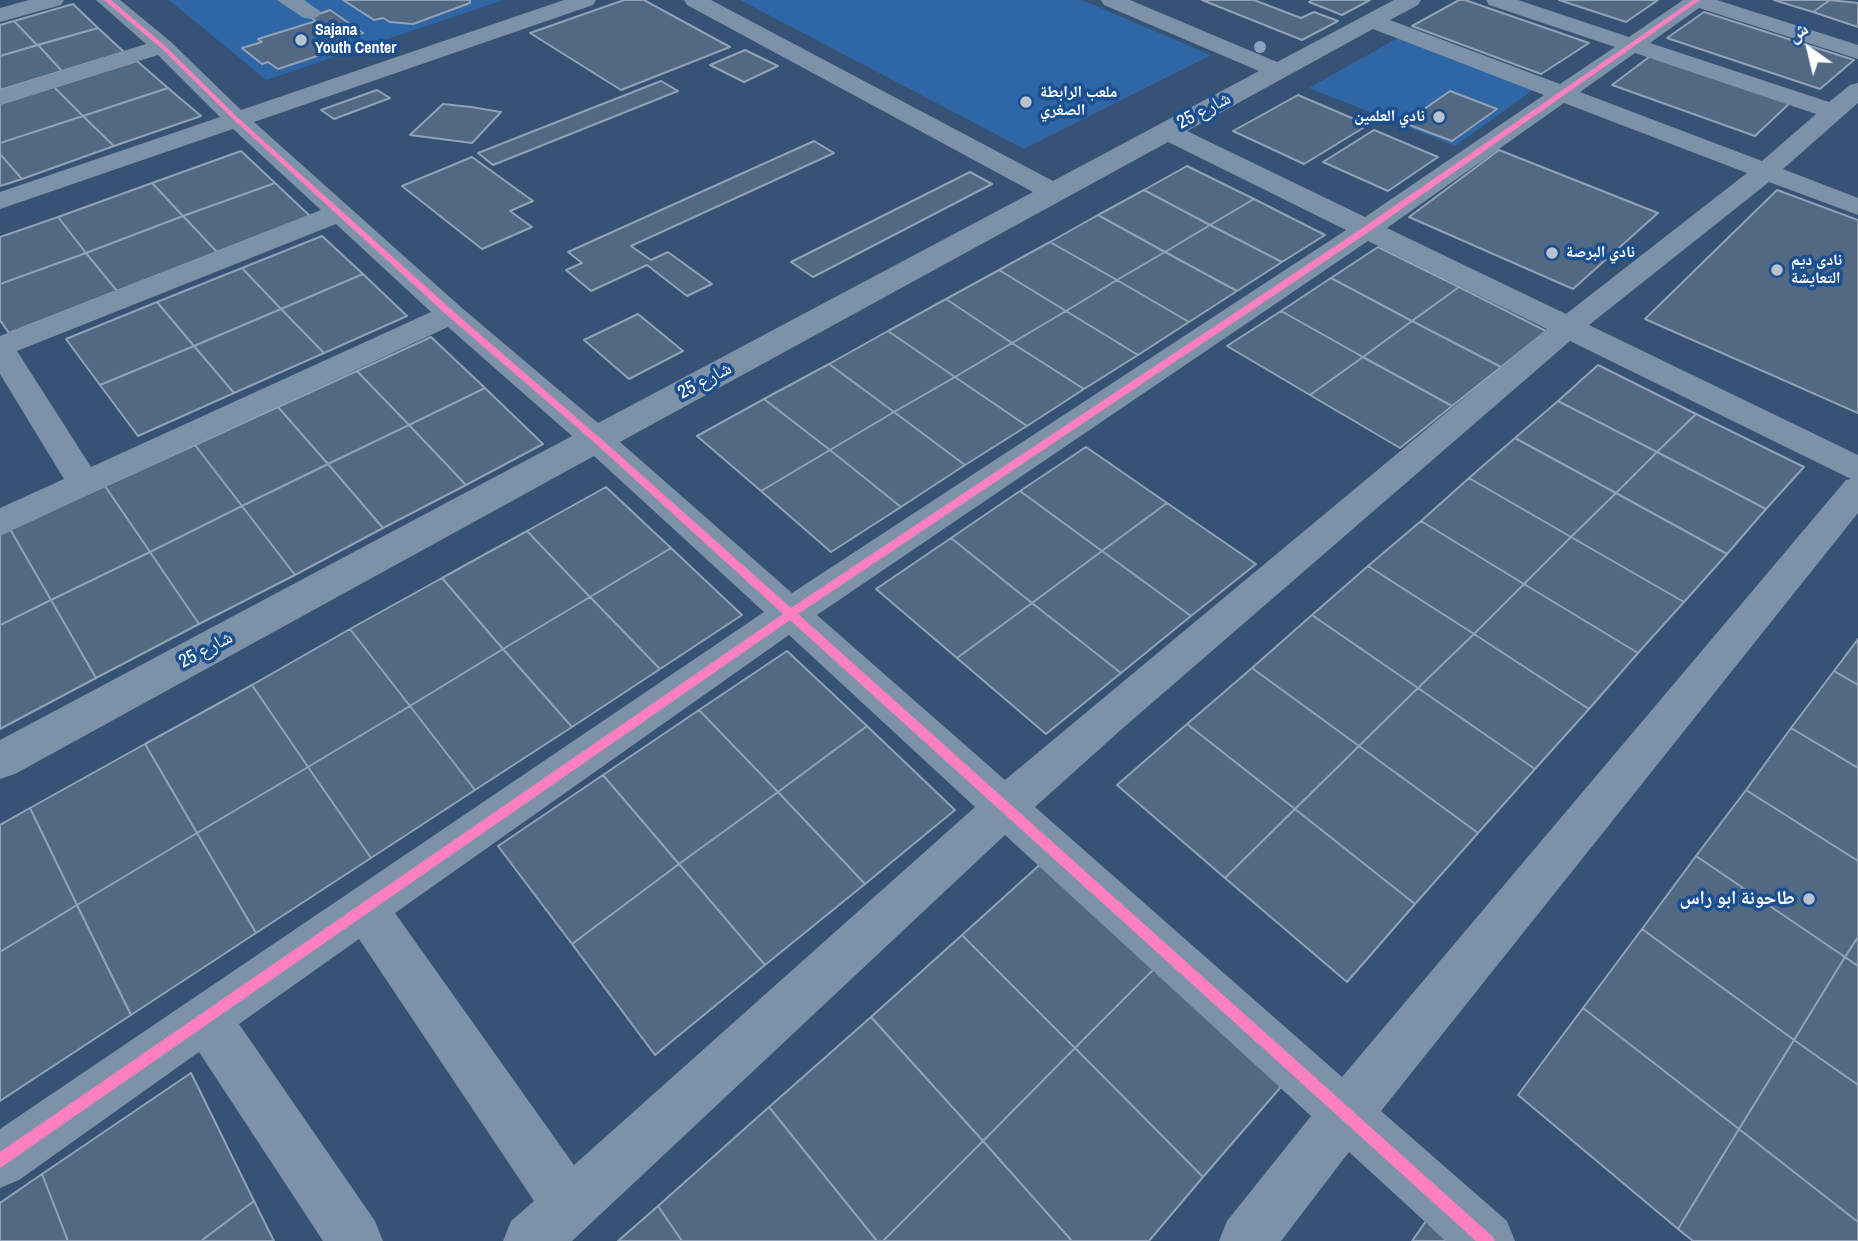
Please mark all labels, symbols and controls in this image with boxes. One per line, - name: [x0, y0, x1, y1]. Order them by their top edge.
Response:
- north arrow: [1774, 14, 1844, 84]
- text: ش: [1782, 15, 1813, 48]
- place label: Sajana Youth Center: [315, 21, 396, 59]
- marker: Sajana Youth Center: [293, 32, 309, 48]
- place label: ملعب الرابطة الصغري: [1040, 83, 1117, 121]
- street label: شارع 25: [1173, 87, 1235, 135]
- marker: ملعب الرابطة الصغري: [1018, 94, 1034, 110]
- place label: نادي العلمين: [1354, 107, 1425, 127]
- marker: نادي العلمين: [1431, 109, 1447, 125]
- place label: نادي البرصة: [1566, 243, 1635, 263]
- marker: نادي البرصة: [1544, 245, 1560, 261]
- place label: نادى ديم التعايشة: [1791, 251, 1842, 289]
- marker: نادى ديم التعايشة: [1769, 262, 1785, 278]
- street label: شارع 25: [674, 357, 736, 405]
- street label: شارع 25: [175, 626, 237, 674]
- place label: طاحونة ابو راس: [1679, 888, 1795, 910]
- marker: طاحونة ابو راس: [1801, 891, 1817, 907]

